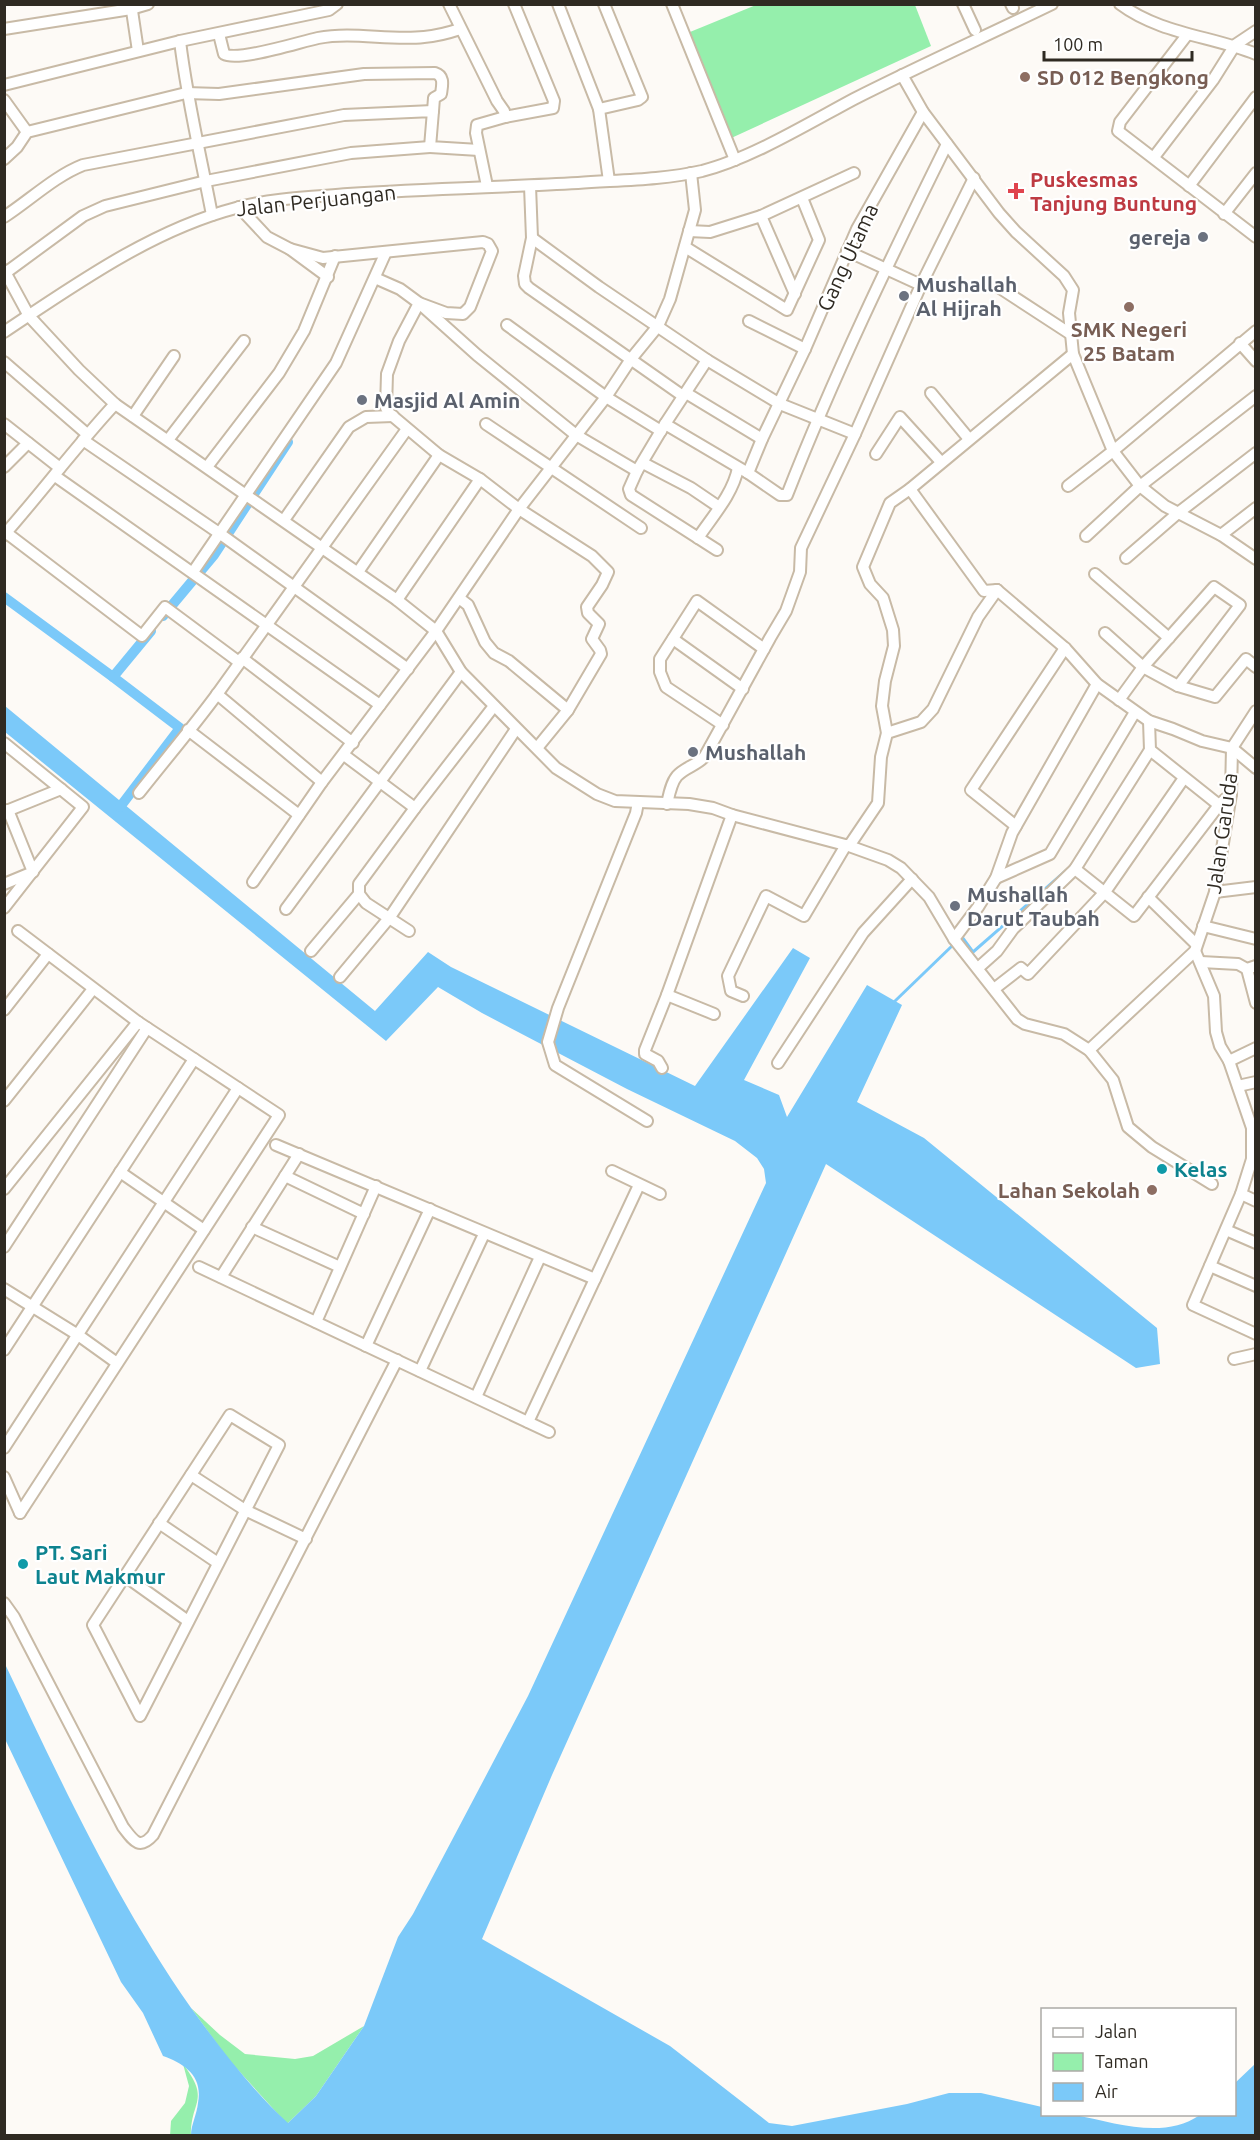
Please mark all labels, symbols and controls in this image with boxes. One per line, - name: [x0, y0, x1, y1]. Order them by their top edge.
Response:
- scale bar: [1044, 24, 1192, 62]
- text: 100 m: [1053, 34, 1103, 54]
- place label: SD 012 Bengkong: [1037, 65, 1209, 89]
- marker: SD 012 Bengkong: [1018, 70, 1032, 84]
- place label: Puskesmas Tanjung Buntung: [1030, 167, 1197, 215]
- street label: Jalan Perjuangan: [235, 180, 397, 220]
- marker: Puskesmas Tanjung Buntung: [1007, 182, 1025, 200]
- street label: Gang Utama: [812, 199, 882, 315]
- place label: gereja: [1129, 225, 1191, 249]
- marker: gereja: [1196, 230, 1210, 244]
- place label: Mushallah Al Hijrah: [916, 272, 1017, 320]
- marker: Mushallah Al Hijrah: [897, 289, 911, 303]
- marker: SMK Negeri 25 Batam: [1122, 300, 1136, 314]
- place label: SMK Negeri 25 Batam: [1071, 317, 1187, 365]
- place label: Masjid Al Amin: [374, 388, 520, 412]
- marker: Masjid Al Amin: [355, 393, 369, 407]
- place label: Mushallah: [705, 740, 806, 764]
- marker: Mushallah: [686, 745, 700, 759]
- street label: Jalan Garuda: [1201, 771, 1241, 895]
- place label: Mushallah Darut Taubah: [967, 882, 1100, 930]
- marker: Mushallah Darut Taubah: [948, 899, 962, 913]
- place label: Kelas: [1174, 1157, 1227, 1181]
- marker: Kelas: [1155, 1162, 1169, 1176]
- place label: Lahan Sekolah: [998, 1178, 1140, 1202]
- marker: Lahan Sekolah: [1145, 1183, 1159, 1197]
- place label: PT. Sari Laut Makmur: [35, 1540, 166, 1588]
- marker: PT. Sari Laut Makmur: [16, 1557, 30, 1571]
- legend: [1041, 2008, 1236, 2116]
- text: Jalan: [1095, 2021, 1137, 2041]
- text: Taman: [1095, 2051, 1149, 2071]
- text: Air: [1095, 2081, 1118, 2101]

